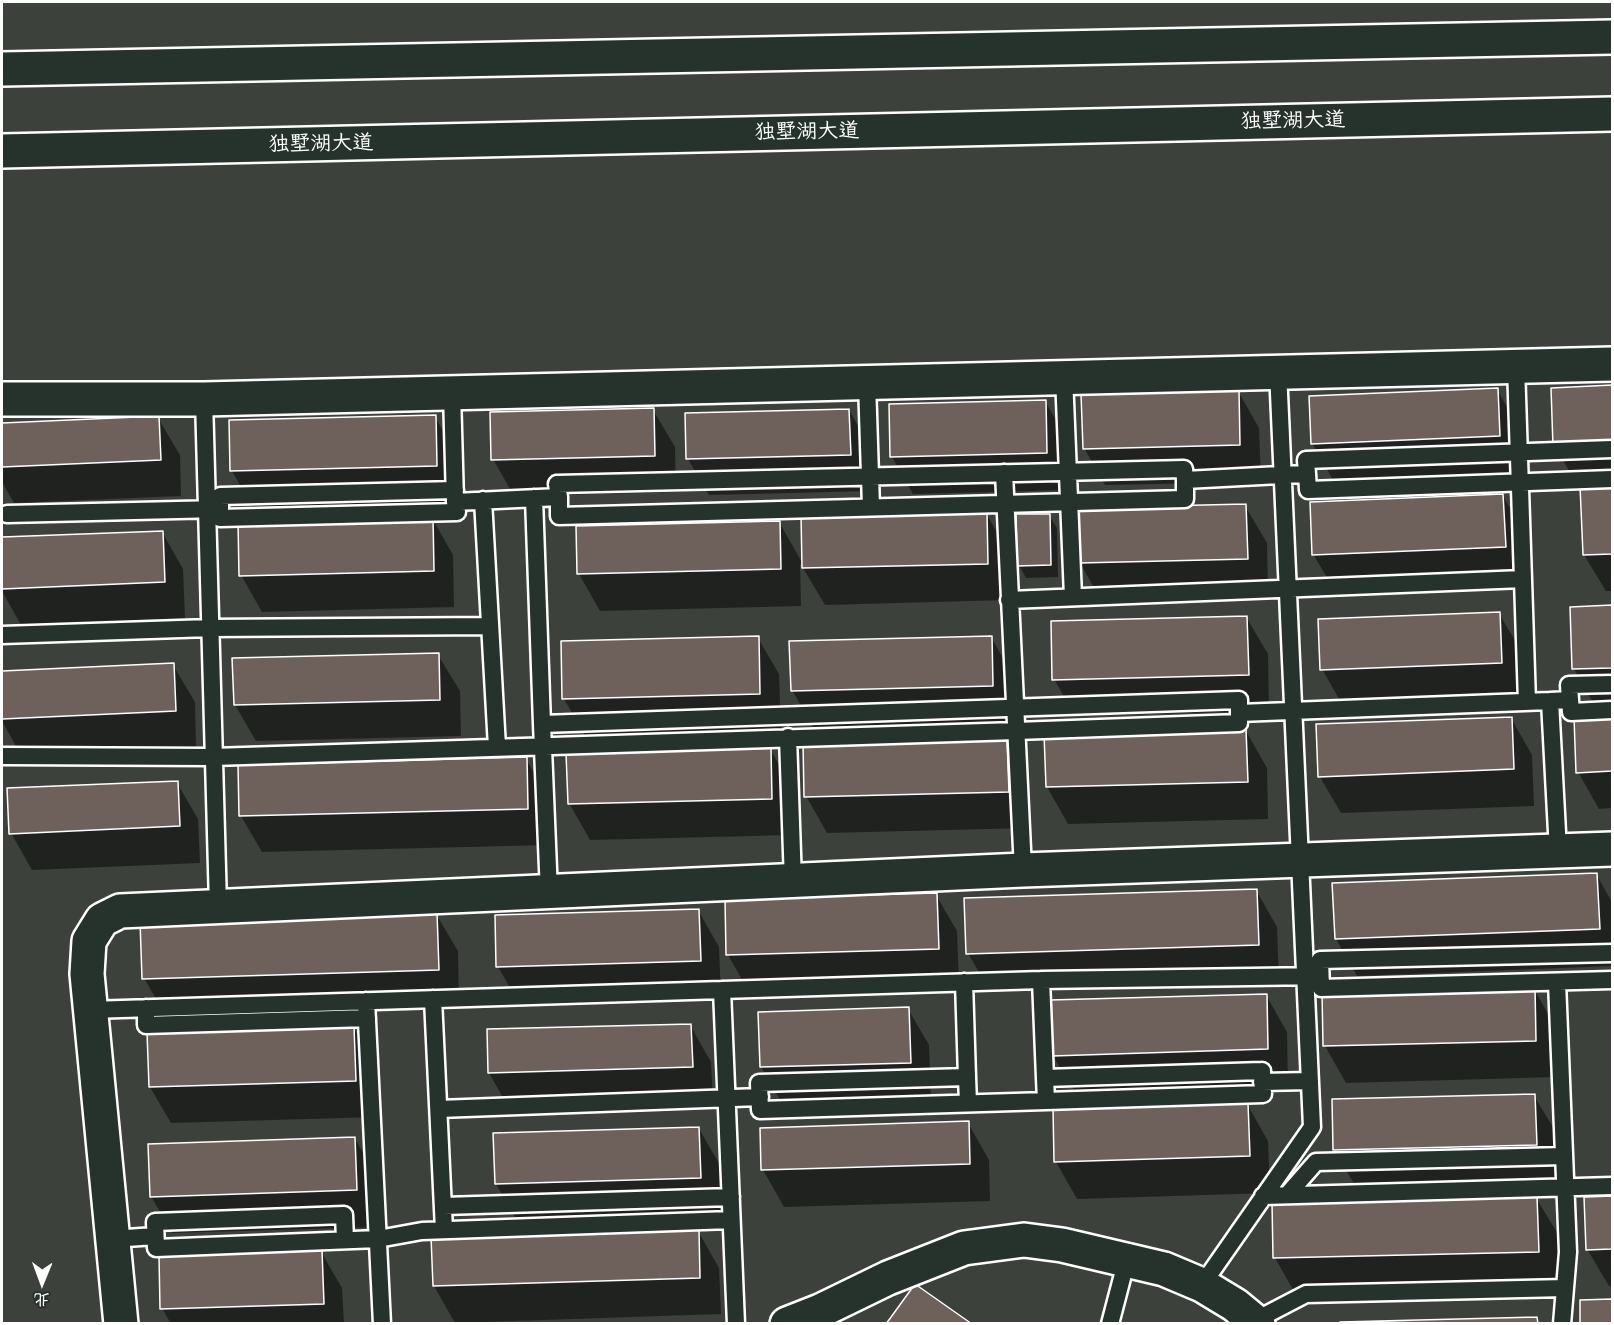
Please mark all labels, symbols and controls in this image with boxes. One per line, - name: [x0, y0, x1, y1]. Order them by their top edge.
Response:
- street label: 独墅湖大道: [1240, 107, 1346, 135]
- street label: 独墅湖大道: [754, 118, 860, 146]
- street label: 独墅湖大道: [268, 130, 374, 158]
- north arrow: [12, 1253, 72, 1313]
- text: 北: [33, 1289, 50, 1313]

